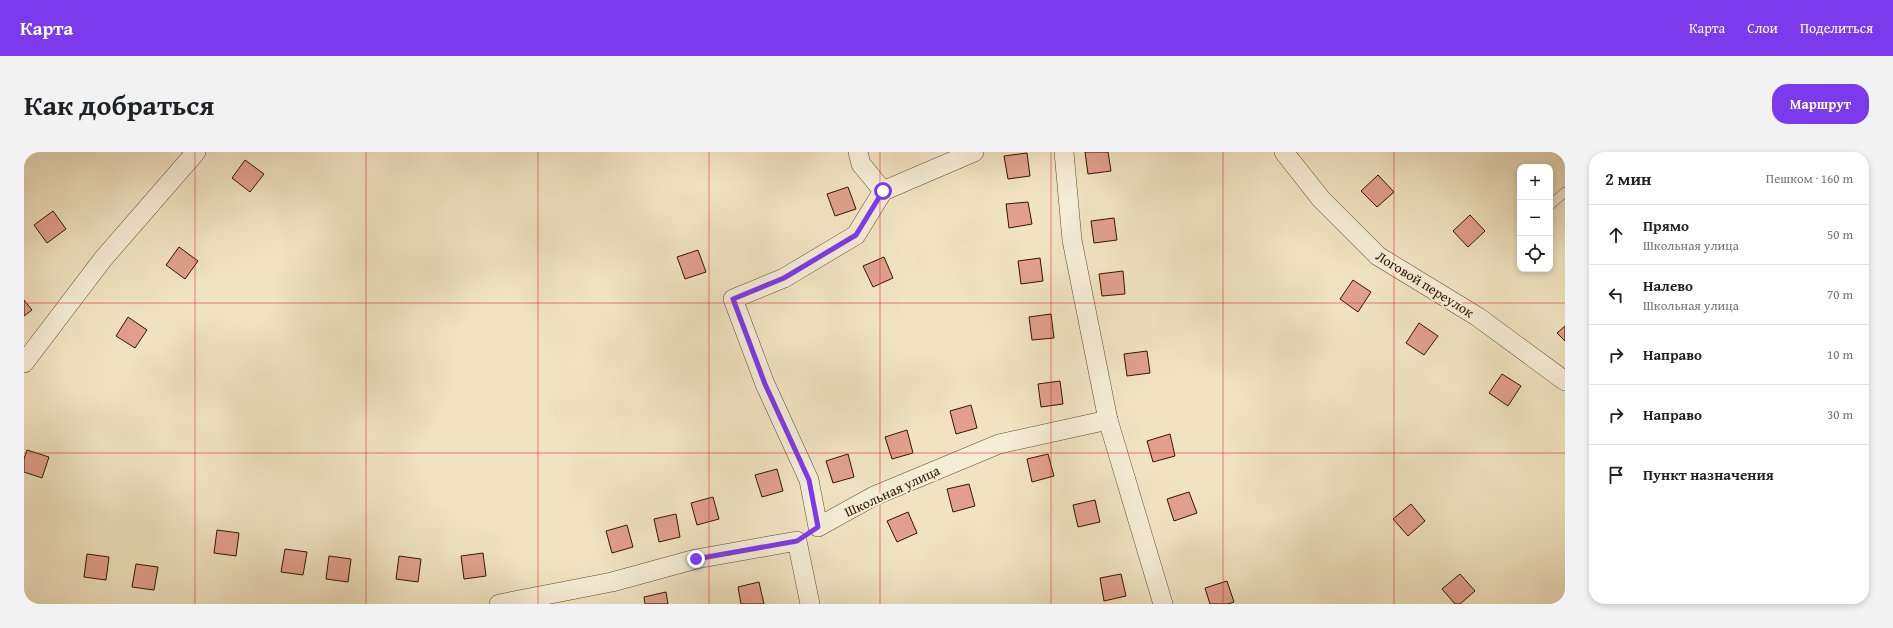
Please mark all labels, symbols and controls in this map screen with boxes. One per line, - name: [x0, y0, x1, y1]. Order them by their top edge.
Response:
- text: Карта: [20, 14, 73, 42]
- text: Карта: [1689, 18, 1725, 38]
- text: Слои: [1747, 18, 1778, 38]
- text: Поделиться: [1800, 18, 1873, 38]
- text: Как добраться: [24, 84, 214, 125]
- button: Маршрут: [1772, 84, 1869, 124]
- map controls: [1517, 164, 1553, 272]
- button: +: [1517, 164, 1553, 200]
- text: 2 мин: [1605, 166, 1651, 191]
- text: Пешком · 160 m: [1766, 169, 1853, 188]
- route start: [874, 182, 892, 200]
- button: −: [1517, 200, 1553, 236]
- text: Прямо: [1643, 215, 1689, 236]
- icon: ahead: [1605, 224, 1627, 246]
- text: 50 m: [1827, 225, 1853, 244]
- button: locate: [1517, 236, 1553, 272]
- text: Школьная улица: [1643, 236, 1739, 255]
- street label: Логовой переулок: [1372, 246, 1479, 323]
- text: Налево: [1643, 275, 1693, 296]
- icon: left: [1605, 284, 1627, 306]
- text: 70 m: [1827, 285, 1853, 304]
- text: Школьная улица: [1643, 296, 1739, 315]
- icon: right: [1605, 344, 1627, 366]
- text: Направо: [1643, 344, 1702, 365]
- text: 10 m: [1827, 345, 1853, 364]
- icon: right: [1605, 404, 1627, 426]
- text: Направо: [1643, 404, 1702, 425]
- text: 30 m: [1827, 405, 1853, 424]
- street label: Школьная улица: [841, 460, 943, 522]
- icon: arrive: [1605, 464, 1627, 486]
- text: Пункт назначения: [1643, 464, 1774, 485]
- route end: [687, 550, 705, 568]

